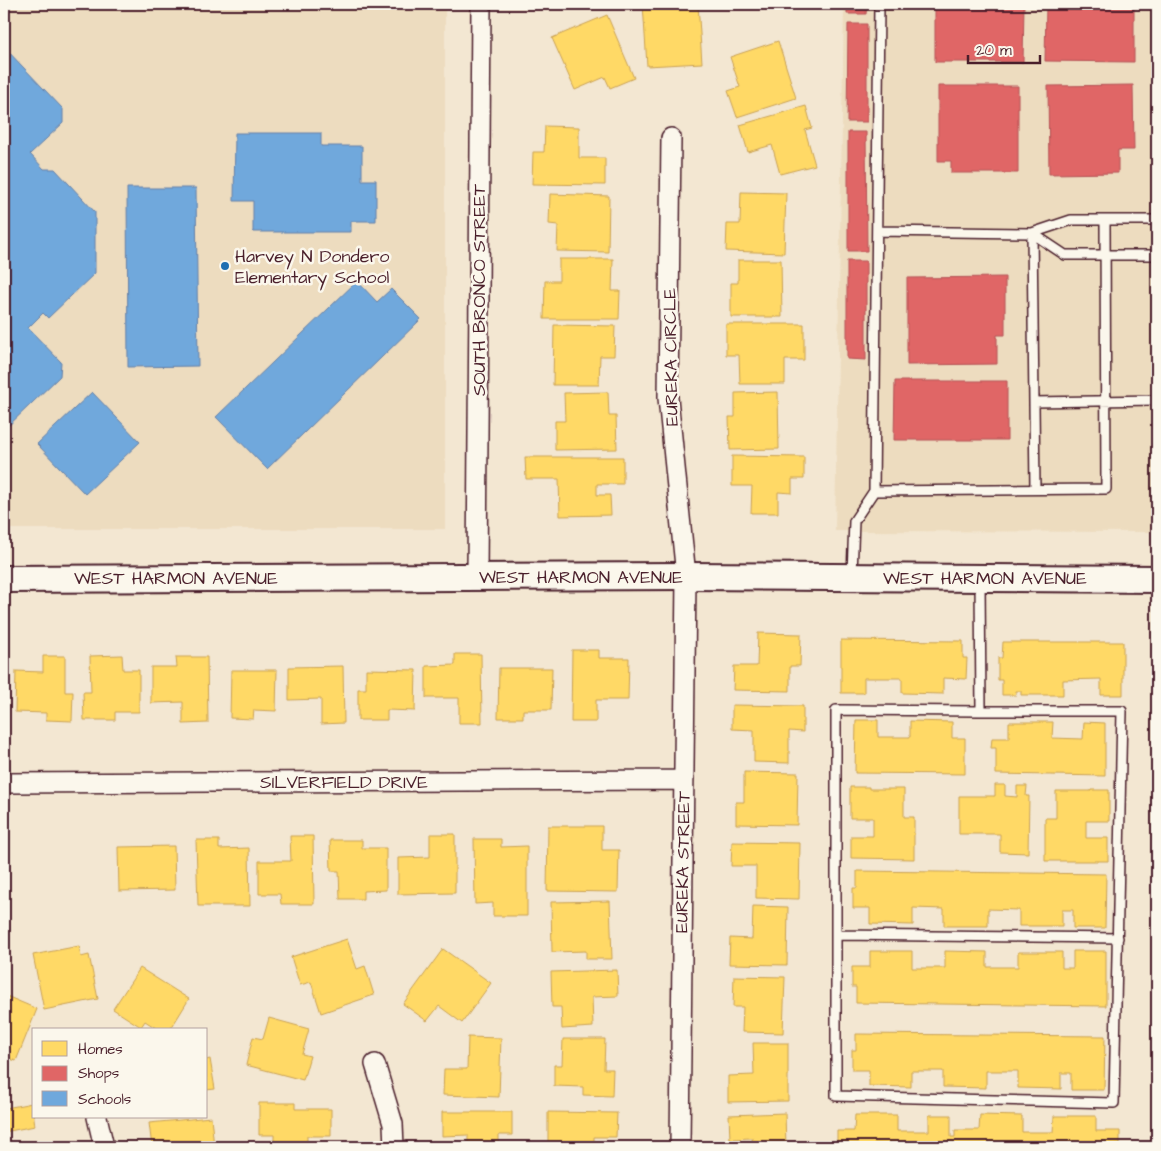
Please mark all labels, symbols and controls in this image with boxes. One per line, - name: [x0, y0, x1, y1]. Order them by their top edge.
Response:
- scale bar: [968, 32, 1041, 64]
- text: 20 m: [976, 40, 1012, 61]
- street label: SOUTH BRONCO STREET: [467, 183, 492, 396]
- place label: Harvey N Dondero Elementary School: [235, 244, 390, 291]
- marker: Harvey N Dondero Elementary School: [219, 260, 231, 272]
- street label: EUREKA CIRCLE: [657, 287, 685, 426]
- street label: WEST HARMON AVENUE: [479, 565, 683, 590]
- street label: WEST HARMON AVENUE: [74, 566, 278, 591]
- street label: WEST HARMON AVENUE: [883, 566, 1087, 591]
- street label: SILVERFIELD DRIVE: [260, 770, 428, 795]
- street label: EUREKA STREET: [669, 790, 697, 933]
- legend: [32, 1028, 208, 1118]
- text: Homes: [78, 1039, 123, 1060]
- text: Shops: [78, 1063, 120, 1084]
- text: Schools: [78, 1089, 132, 1110]

